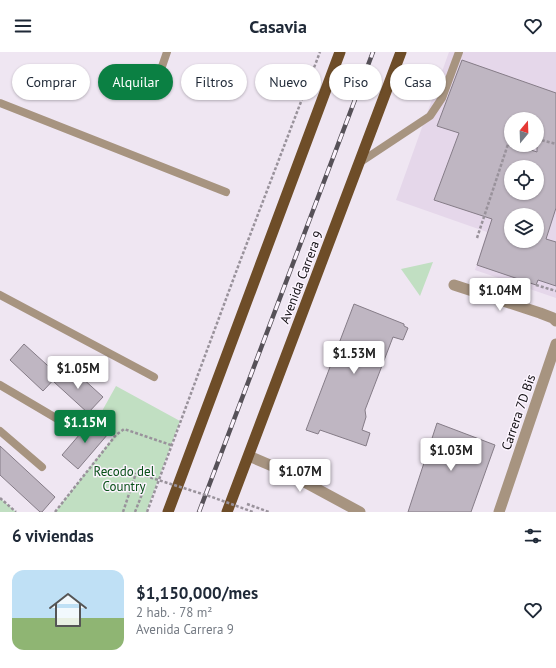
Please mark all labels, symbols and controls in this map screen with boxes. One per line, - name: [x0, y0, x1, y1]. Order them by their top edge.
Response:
- icon: menu: [12, 15, 34, 37]
- text: Casavia: [249, 15, 307, 38]
- icon: heart: [522, 15, 544, 37]
- chip: Comprar: [12, 64, 90, 100]
- chip: Alquilar: [98, 64, 173, 100]
- chip: Filtros: [181, 64, 247, 100]
- chip: Nuevo: [255, 64, 321, 100]
- chip: Piso: [329, 64, 382, 100]
- chip: Casa: [390, 64, 446, 100]
- north arrow: [504, 112, 544, 152]
- map controls: [504, 112, 544, 248]
- button: locate: [504, 160, 544, 200]
- button: layers: [504, 208, 544, 248]
- street label: Avenida Carrera 9: [276, 228, 327, 326]
- pin: $1.04M: [467, 278, 533, 312]
- text: $1.04M: [478, 282, 522, 299]
- pin: $1.53M: [321, 341, 387, 375]
- text: $1.53M: [332, 345, 376, 362]
- pin: $1.05M: [45, 356, 111, 390]
- text: $1.05M: [56, 360, 100, 377]
- street label: Carrera 7D Bis: [498, 372, 539, 452]
- pin: $1.15M: [52, 410, 118, 444]
- text: $1.15M: [63, 414, 107, 431]
- pin: $1.03M: [418, 438, 484, 472]
- text: $1.03M: [429, 442, 473, 459]
- pin: $1.07M: [267, 459, 333, 493]
- park label: Recodo del Country: [94, 463, 155, 495]
- text: $1.07M: [278, 463, 322, 480]
- text: 6 viviendas: [12, 525, 94, 547]
- icon: filters: [522, 525, 544, 547]
- text: $1,150,000/mes: [136, 582, 258, 604]
- icon: home: [44, 586, 92, 634]
- icon: heart: [522, 599, 544, 621]
- text: 2 hab. · 78 m²: [136, 604, 212, 621]
- text: Avenida Carrera 9: [136, 621, 234, 638]

